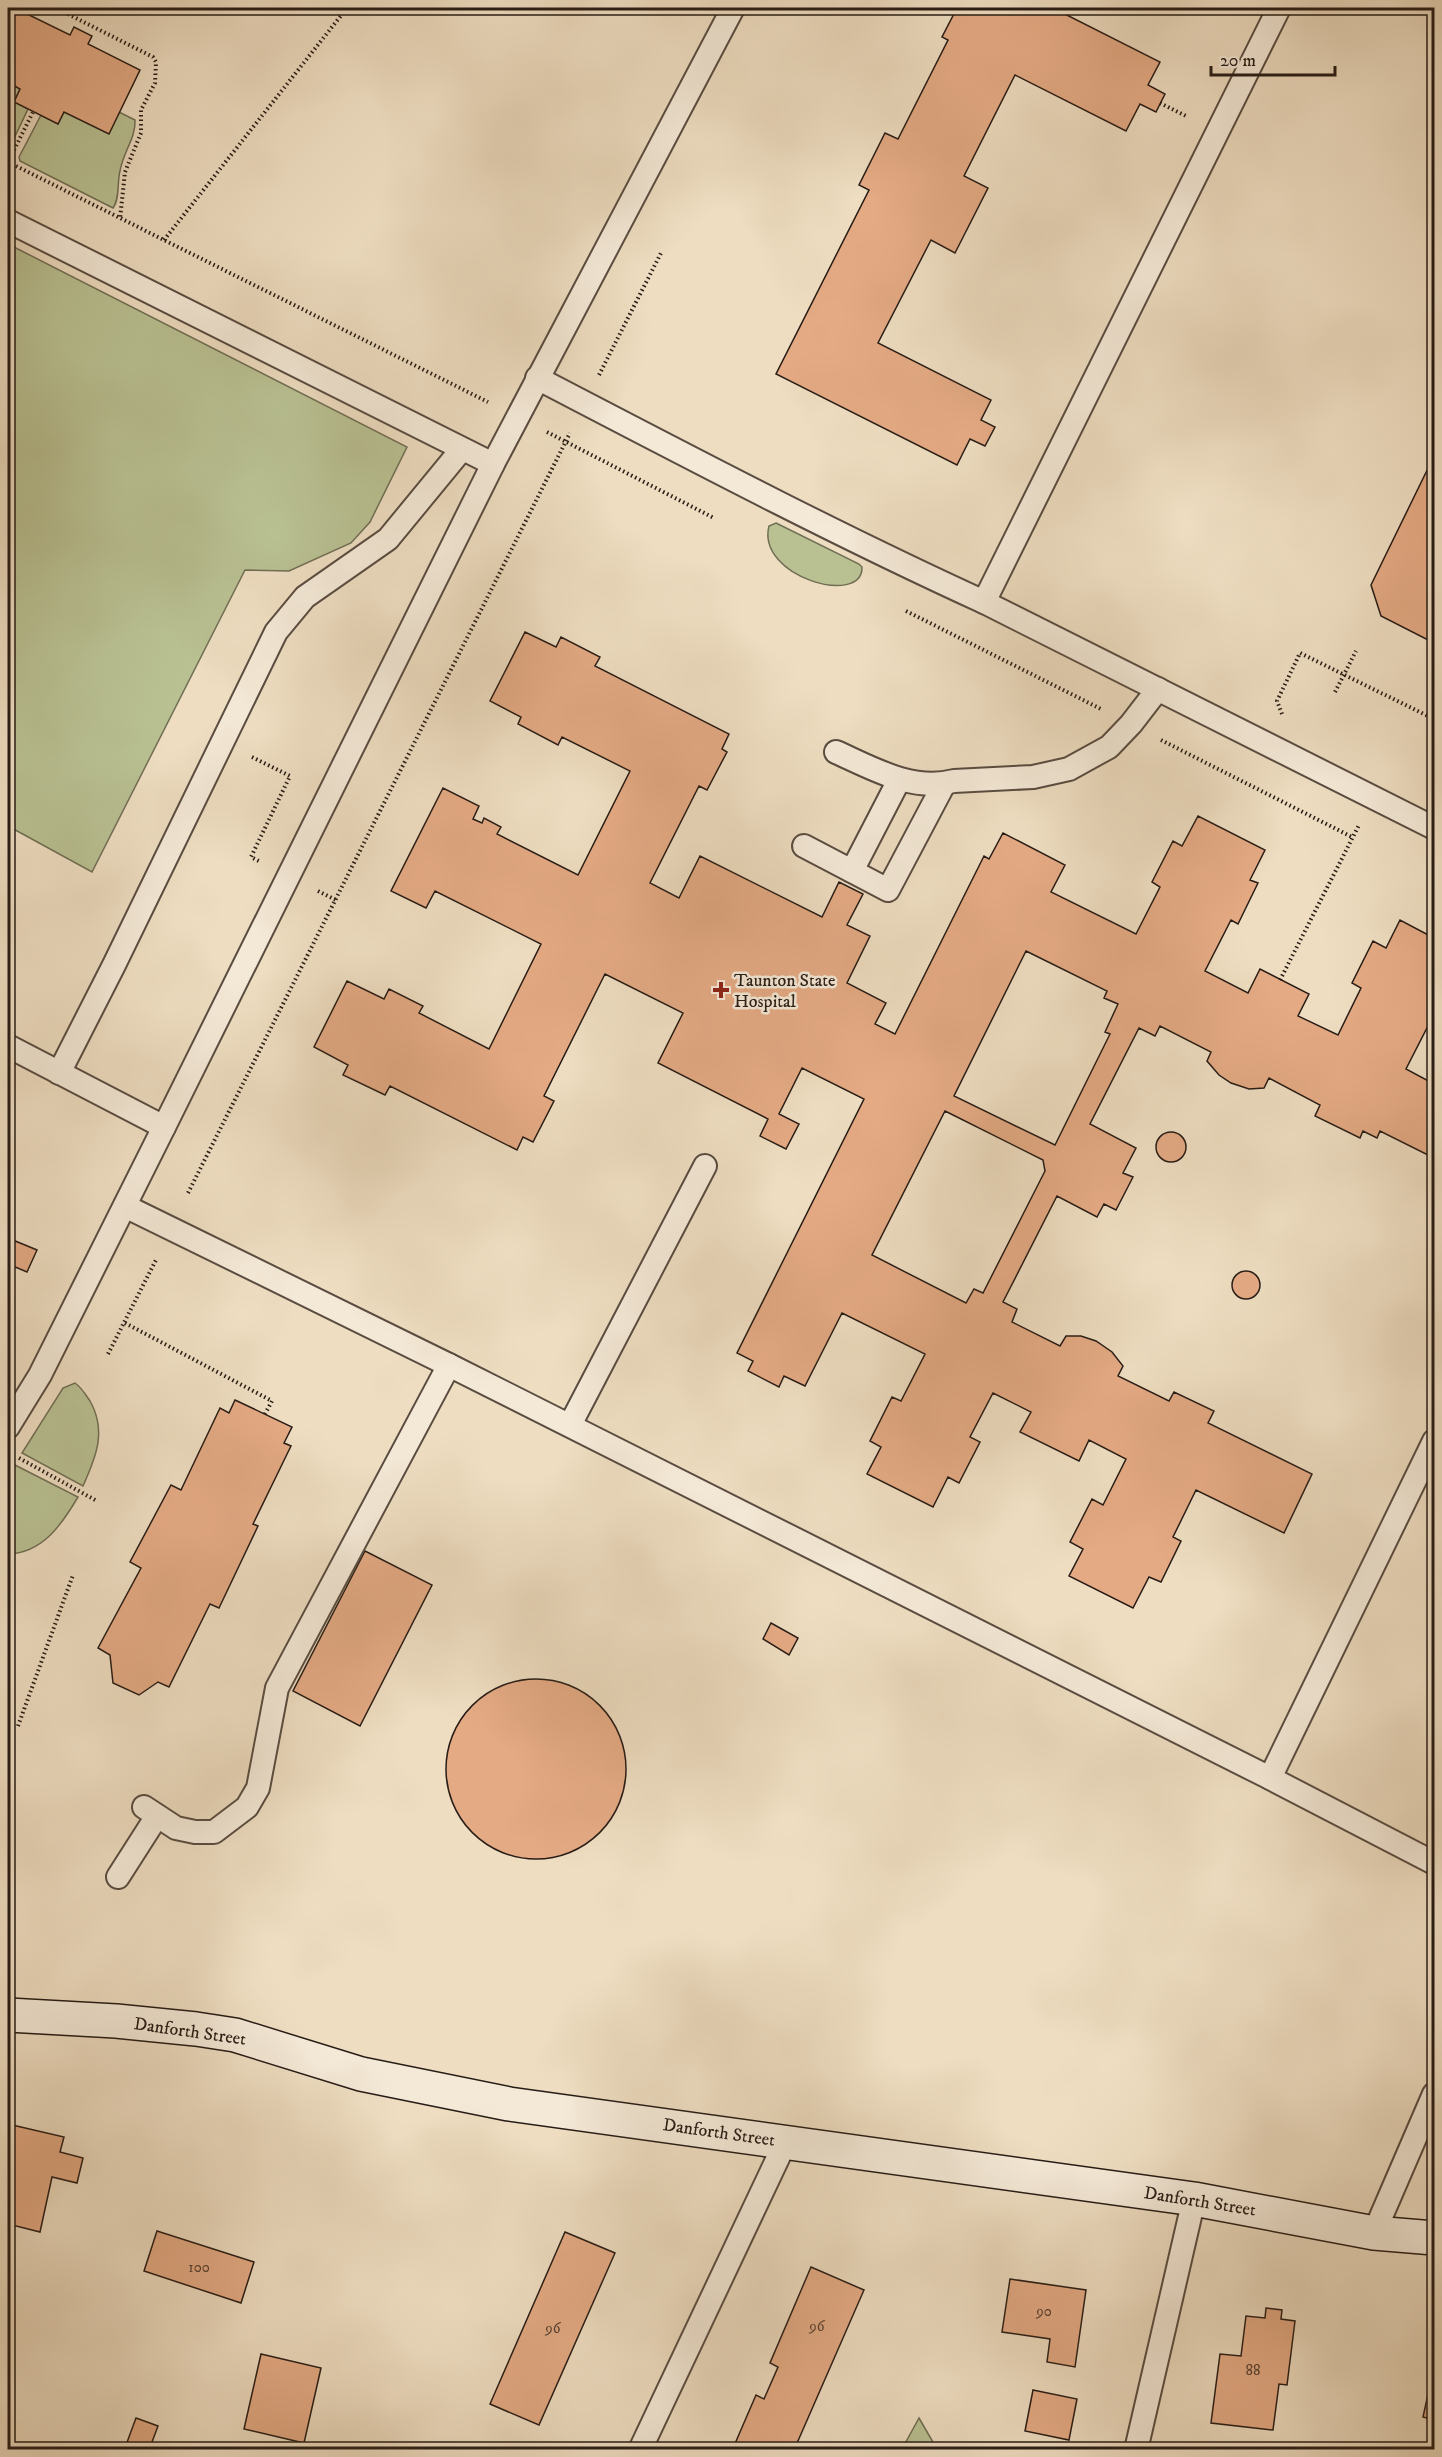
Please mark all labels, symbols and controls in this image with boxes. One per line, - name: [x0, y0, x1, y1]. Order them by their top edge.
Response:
- scale bar: [1211, 39, 1336, 77]
- text: 20 m: [1220, 50, 1256, 72]
- place label: Taunton State Hospital: [734, 970, 836, 1013]
- marker: Taunton State Hospital: [712, 981, 730, 999]
- street label: Danforth Street: [132, 2013, 248, 2051]
- street label: Danforth Street: [661, 2114, 777, 2152]
- street label: Danforth Street: [1142, 2182, 1258, 2222]
- house number: 100: [188, 2258, 210, 2277]
- house number: 90: [1035, 2302, 1052, 2321]
- house number: 96: [808, 2317, 826, 2336]
- house number: 96: [544, 2319, 562, 2338]
- house number: 88: [1245, 2361, 1261, 2380]

